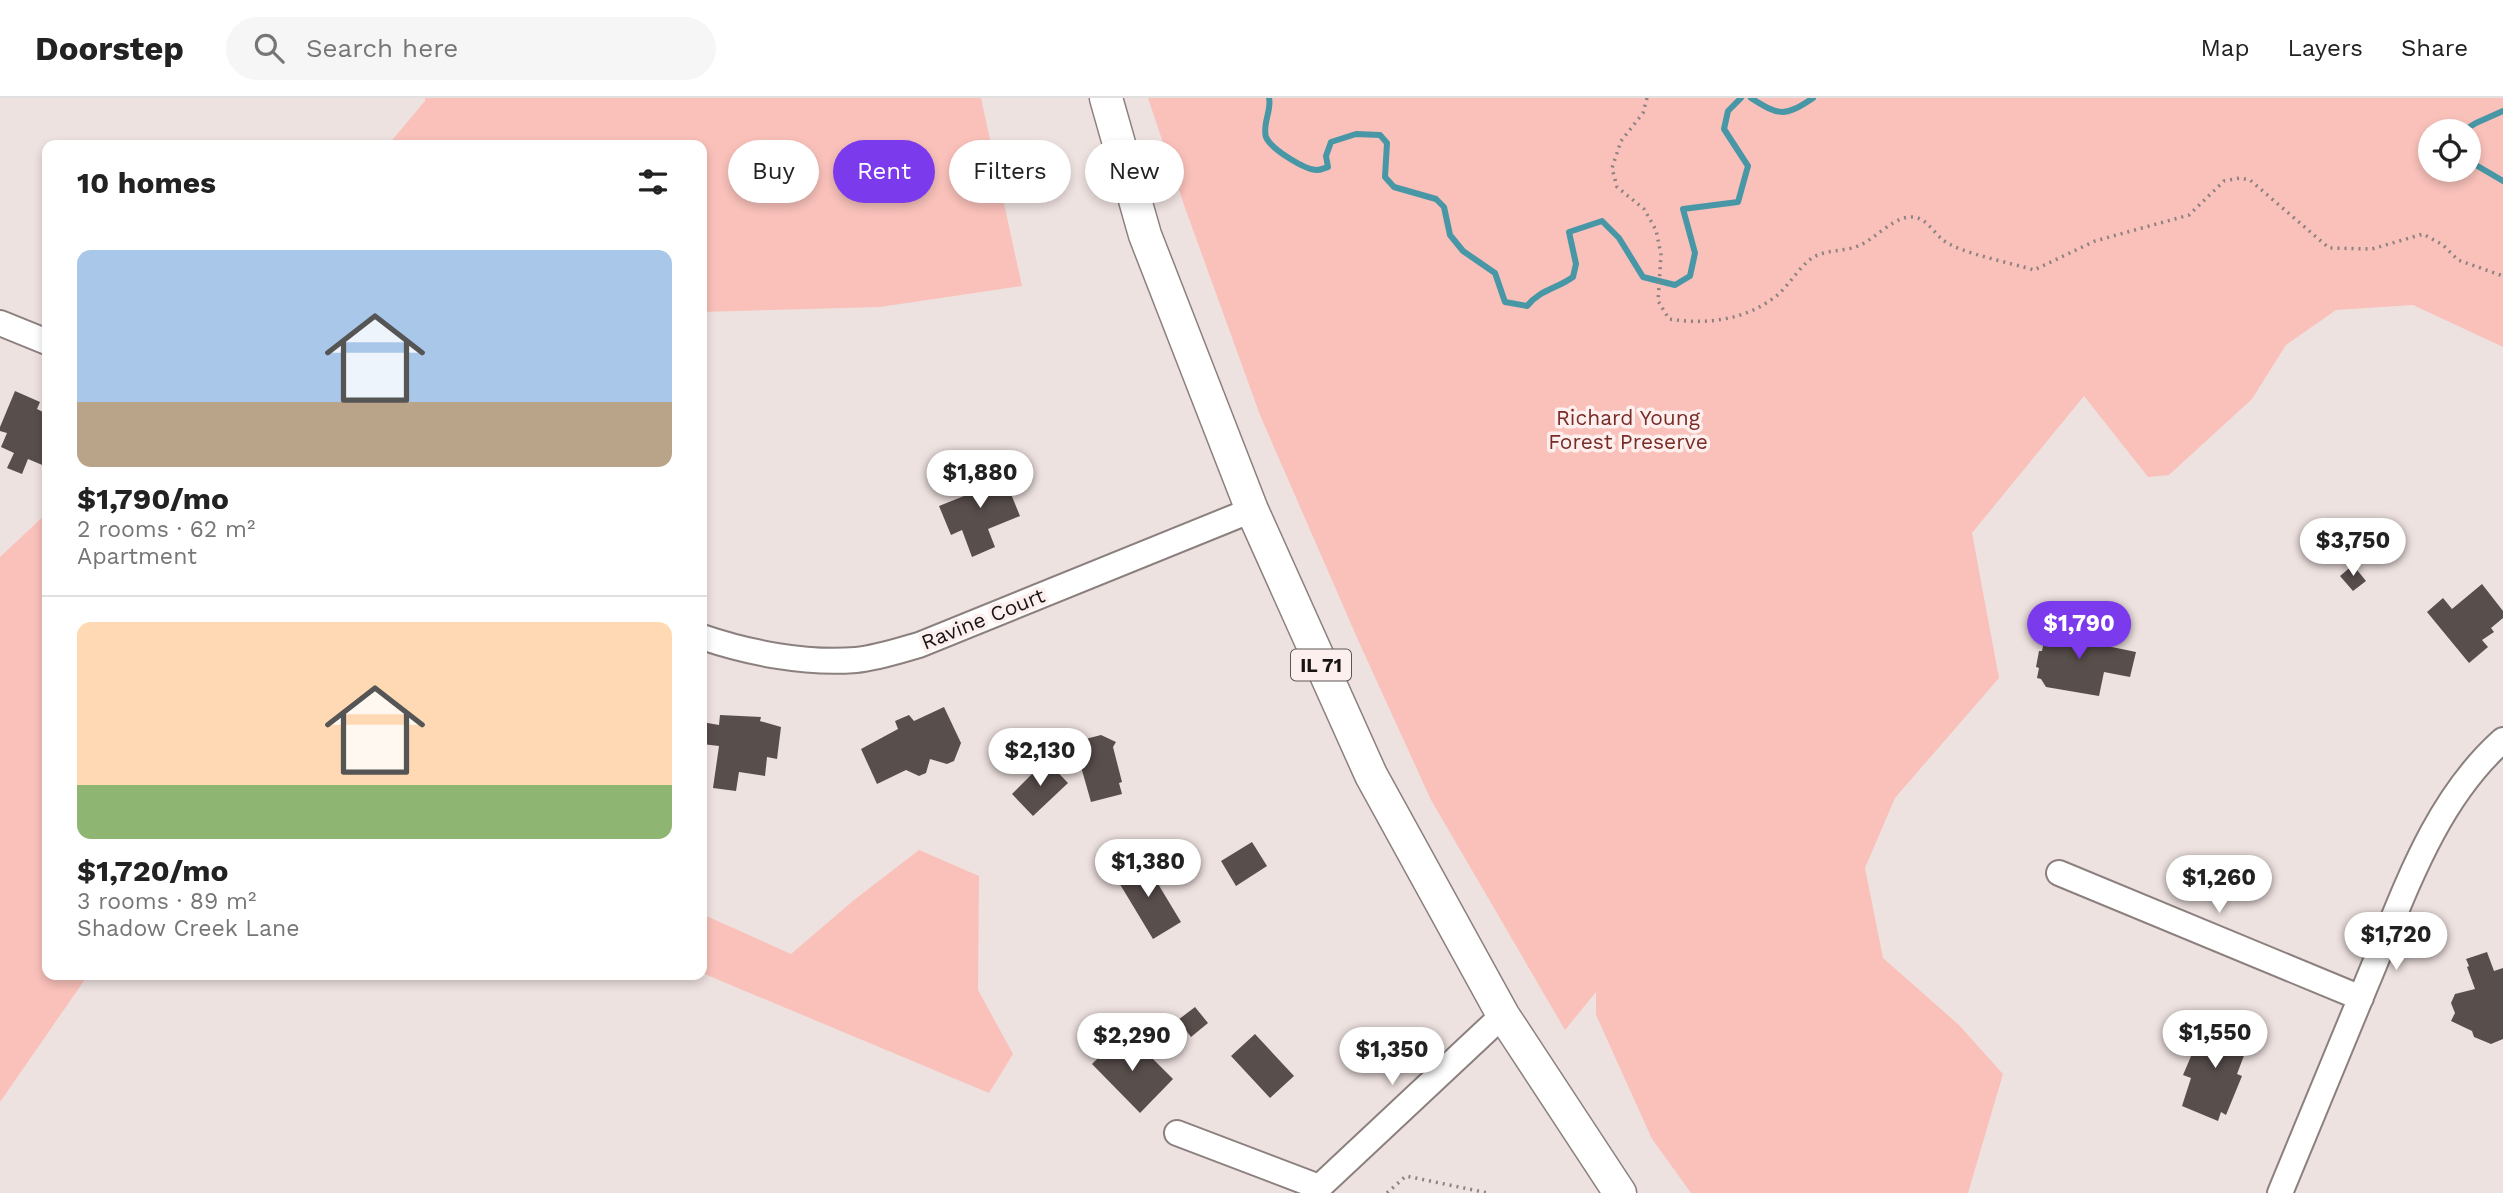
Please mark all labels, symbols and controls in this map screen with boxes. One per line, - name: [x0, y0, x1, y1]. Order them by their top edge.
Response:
- search box: [226, 17, 716, 80]
- text: Doorstep: [35, 29, 184, 68]
- icon: search: [250, 29, 288, 67]
- text: Search here: [306, 33, 458, 63]
- text: Map: [2201, 34, 2249, 62]
- text: Layers: [2287, 34, 2363, 62]
- text: Share: [2401, 34, 2468, 62]
- map controls: [2418, 119, 2481, 182]
- button: locate: [2418, 119, 2481, 182]
- chip: Buy: [728, 140, 819, 203]
- chip: Rent: [833, 140, 935, 203]
- chip: Filters: [949, 140, 1071, 203]
- chip: New: [1085, 140, 1184, 203]
- icon: filters: [634, 163, 672, 201]
- text: 10 homes: [77, 165, 216, 200]
- icon: home: [312, 295, 438, 421]
- park label: Richard Young Forest Preserve: [1548, 405, 1708, 454]
- pin: $1,880: [923, 450, 1037, 510]
- text: $1,880: [943, 459, 1017, 486]
- text: $1,790/mo: [77, 481, 229, 516]
- text: 2 rooms · 62 m²: [77, 516, 255, 543]
- pin: $3,750: [2296, 518, 2410, 578]
- text: $3,750: [2316, 527, 2390, 554]
- text: Apartment: [77, 543, 197, 570]
- street label: Ravine Court: [917, 582, 1048, 655]
- pin: $1,790: [2022, 602, 2136, 661]
- text: $1,790: [2043, 610, 2115, 637]
- road number: IL 71: [1291, 650, 1351, 680]
- icon: home: [312, 667, 438, 793]
- pin: $2,130: [983, 728, 1097, 788]
- text: $2,130: [1004, 737, 1076, 764]
- pin: $1,380: [1091, 840, 1205, 899]
- text: $1,380: [1111, 848, 1185, 875]
- text: $1,720/mo: [77, 853, 228, 888]
- pin: $1,260: [2162, 856, 2276, 915]
- text: $1,260: [2182, 864, 2256, 891]
- text: 3 rooms · 89 m²: [77, 888, 256, 915]
- pin: $1,720: [2339, 912, 2453, 972]
- text: Shadow Creek Lane: [77, 915, 299, 942]
- text: $1,720: [2360, 921, 2432, 948]
- pin: $1,550: [2158, 1010, 2272, 1070]
- pin: $2,290: [1075, 1014, 1189, 1073]
- text: $1,550: [2179, 1019, 2251, 1046]
- text: $2,290: [1093, 1022, 1171, 1049]
- pin: $1,350: [1335, 1028, 1449, 1087]
- text: $1,350: [1355, 1036, 1429, 1063]

